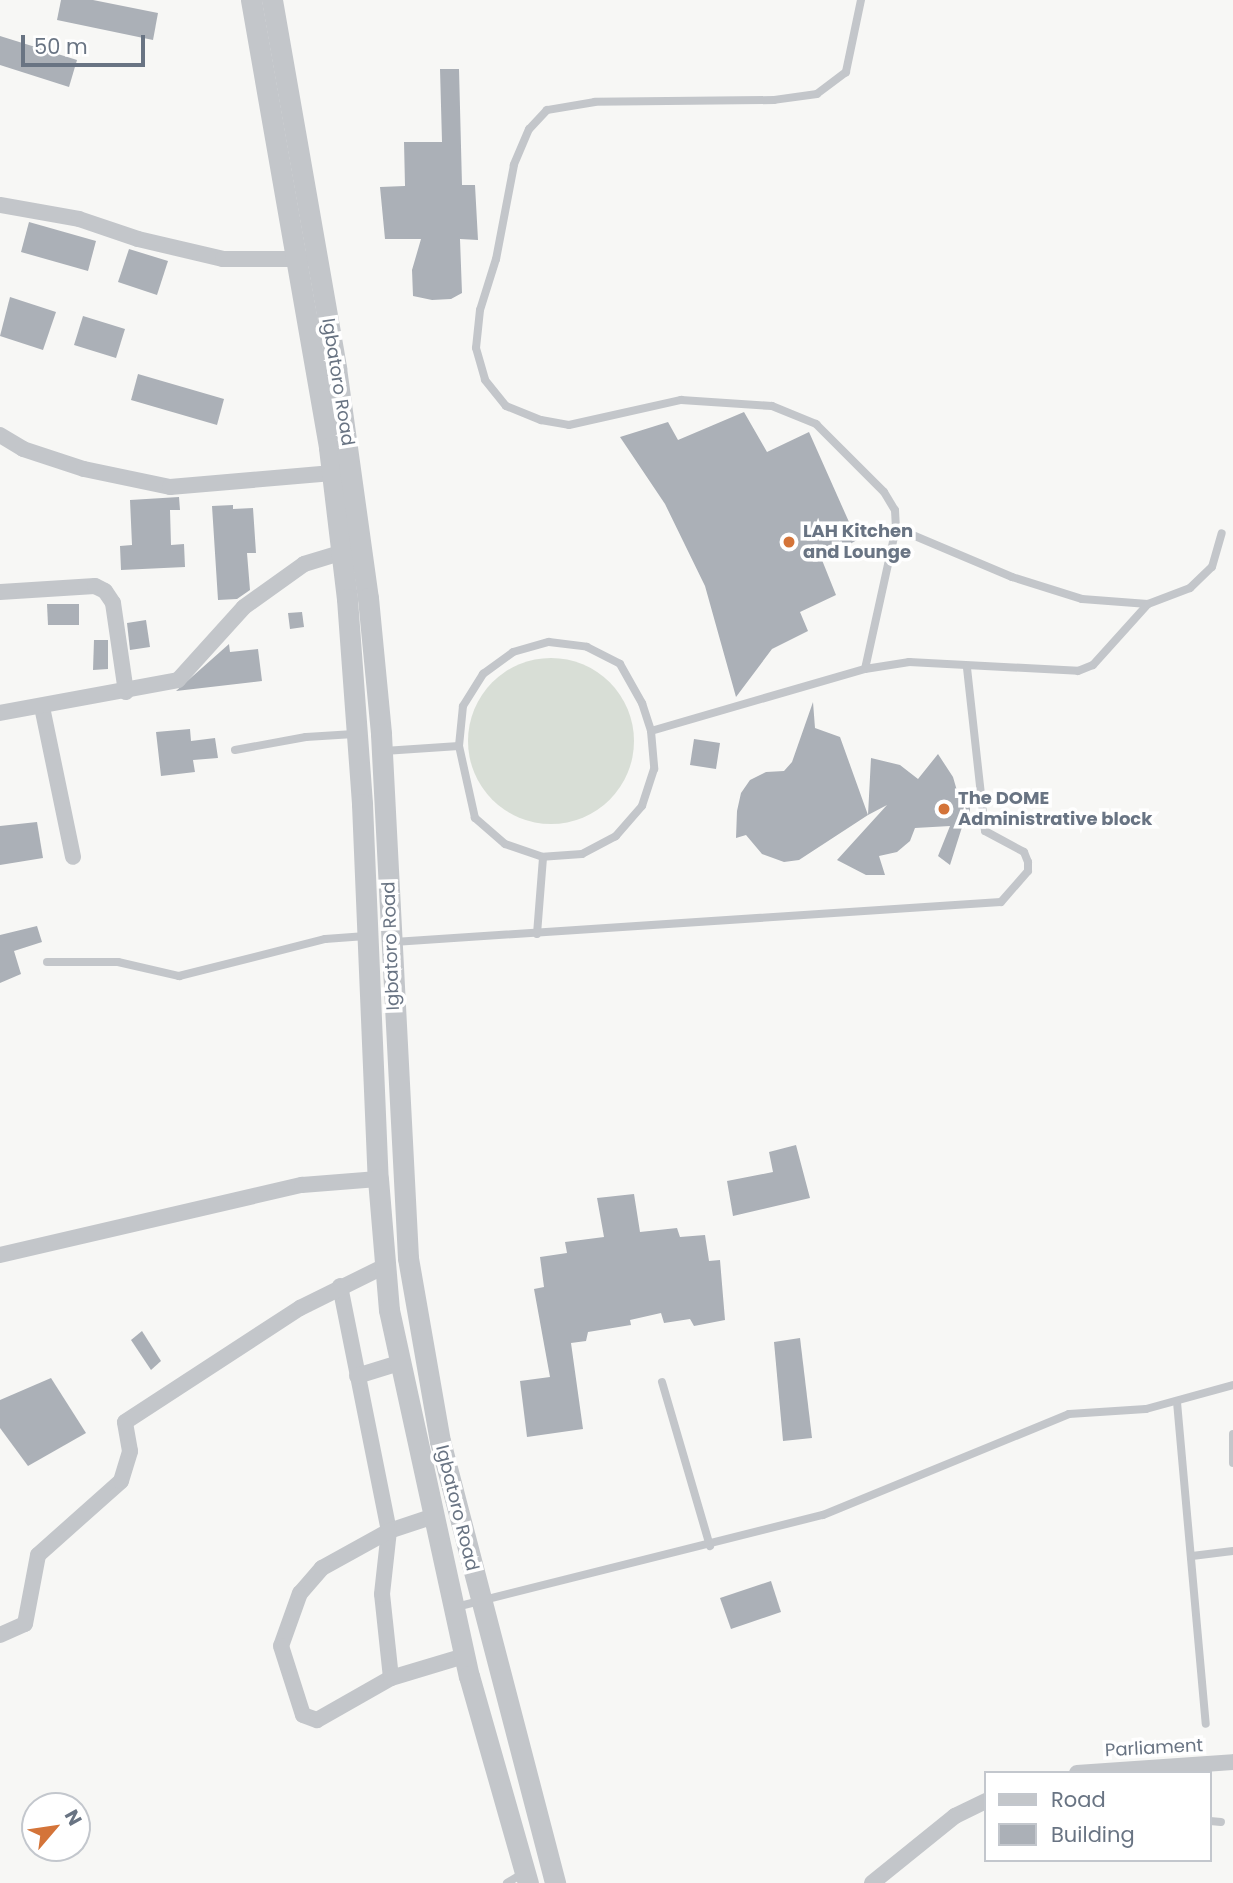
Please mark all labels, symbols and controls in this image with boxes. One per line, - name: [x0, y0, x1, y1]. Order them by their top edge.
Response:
- scale bar: [24, 21, 149, 65]
- text: 50 m: [34, 32, 88, 61]
- street label: Igbatoro Road: [317, 317, 359, 447]
- place label: LAH Kitchen and Lounge: [803, 521, 913, 564]
- marker: LAH Kitchen and Lounge: [781, 534, 797, 550]
- place label: The DOME Administrative block: [958, 788, 1152, 830]
- marker: The DOME Administrative block: [936, 801, 952, 817]
- street label: Igbatoro Road: [378, 881, 404, 1011]
- street label: Igbatoro Road: [431, 1443, 483, 1573]
- street label: Parliament: [1104, 1735, 1204, 1761]
- legend: [984, 1771, 1212, 1862]
- text: Road: [1051, 1785, 1106, 1814]
- north arrow: [21, 1792, 91, 1862]
- text: N: [58, 1805, 88, 1830]
- text: Building: [1051, 1820, 1135, 1849]

